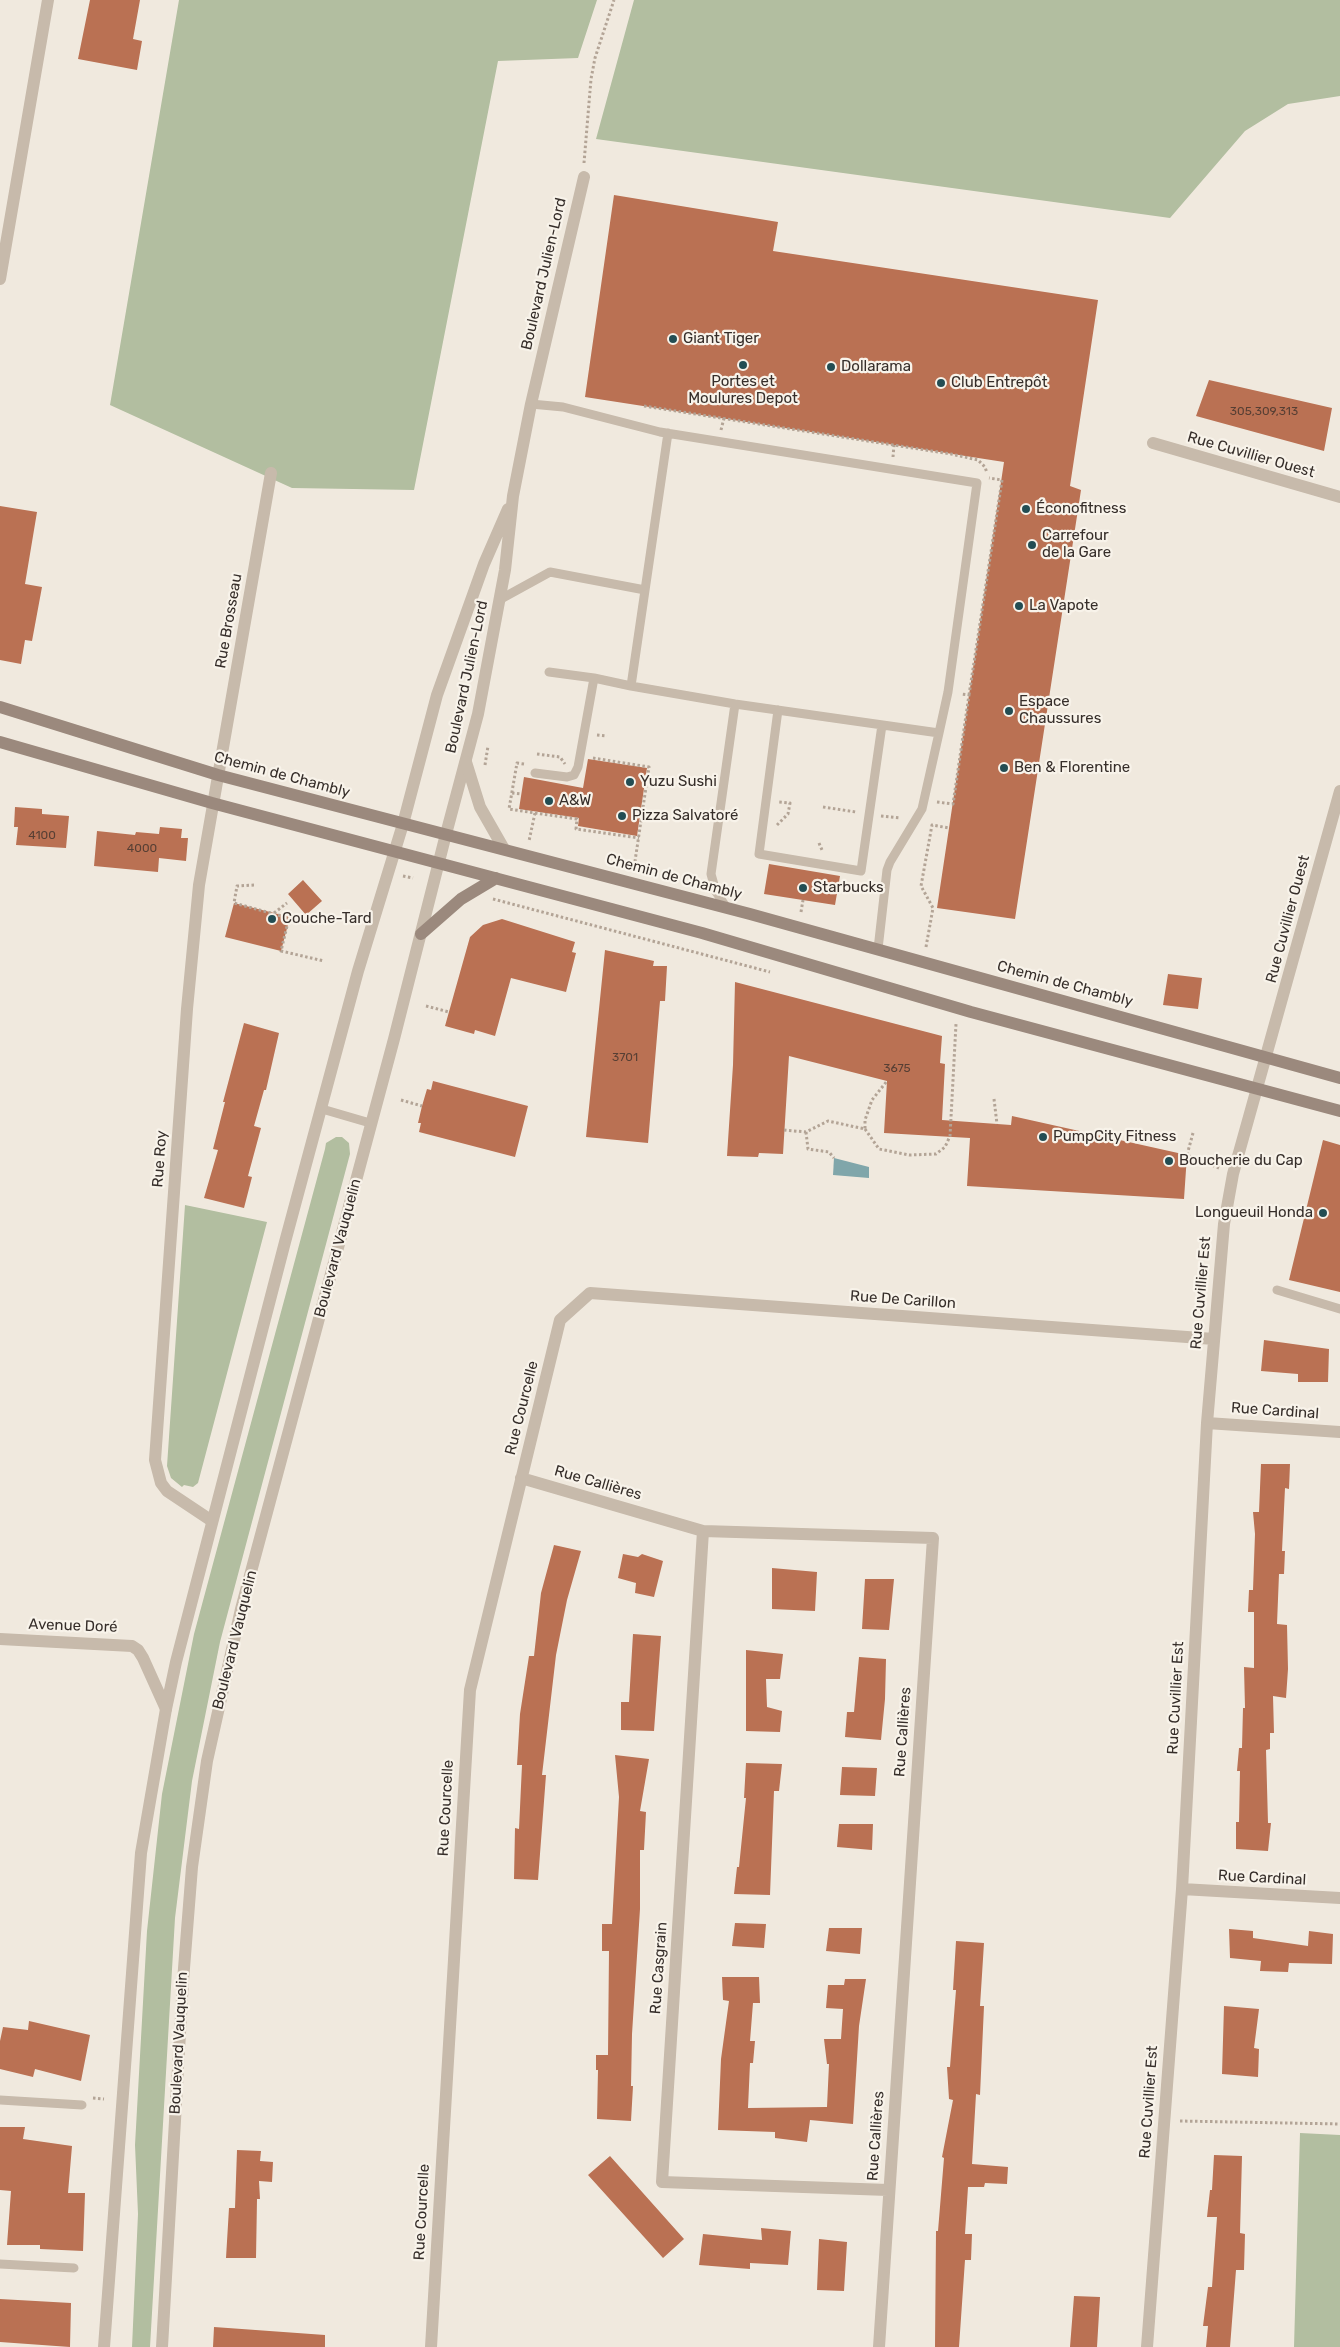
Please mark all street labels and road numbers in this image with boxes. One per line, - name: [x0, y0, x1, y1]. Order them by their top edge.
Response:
- street label: Boulevard Julien-Lord: [518, 196, 570, 352]
- street label: Rue Cuvillier Ouest: [1185, 428, 1317, 482]
- street label: Rue Brosseau: [212, 572, 246, 670]
- street label: Boulevard Julien-Lord: [442, 599, 492, 755]
- street label: Chemin de Chambly: [212, 748, 352, 802]
- street label: Chemin de Chambly: [604, 850, 744, 904]
- street label: Rue Cuvillier Ouest: [1262, 853, 1314, 985]
- street label: Chemin de Chambly: [995, 957, 1135, 1011]
- street label: Rue Roy: [149, 1130, 171, 1188]
- street label: Boulevard Vauquelin: [311, 1177, 365, 1319]
- street label: Rue Cuvillier Est: [1187, 1236, 1215, 1350]
- street label: Rue De Carillon: [850, 1287, 956, 1313]
- street label: Rue Courcelle: [502, 1359, 542, 1457]
- street label: Rue Cardinal: [1230, 1399, 1320, 1423]
- street label: Rue Callières: [552, 1462, 644, 1504]
- street label: Boulevard Vauquelin: [209, 1568, 261, 1712]
- street label: Avenue Doré: [28, 1615, 118, 1637]
- street label: Rue Cuvillier Est: [1164, 1641, 1188, 1755]
- street label: Rue Callières: [891, 1686, 915, 1778]
- street label: Rue Courcelle: [434, 1759, 458, 1857]
- street label: Rue Cardinal: [1217, 1867, 1307, 1889]
- street label: Rue Casgrain: [647, 1921, 671, 2015]
- street label: Boulevard Vauquelin: [166, 1971, 192, 2115]
- street label: Rue Cuvillier Est: [1136, 2045, 1162, 2159]
- street label: Rue Callières: [864, 2090, 888, 2182]
- street label: Rue Courcelle: [410, 2163, 434, 2261]

